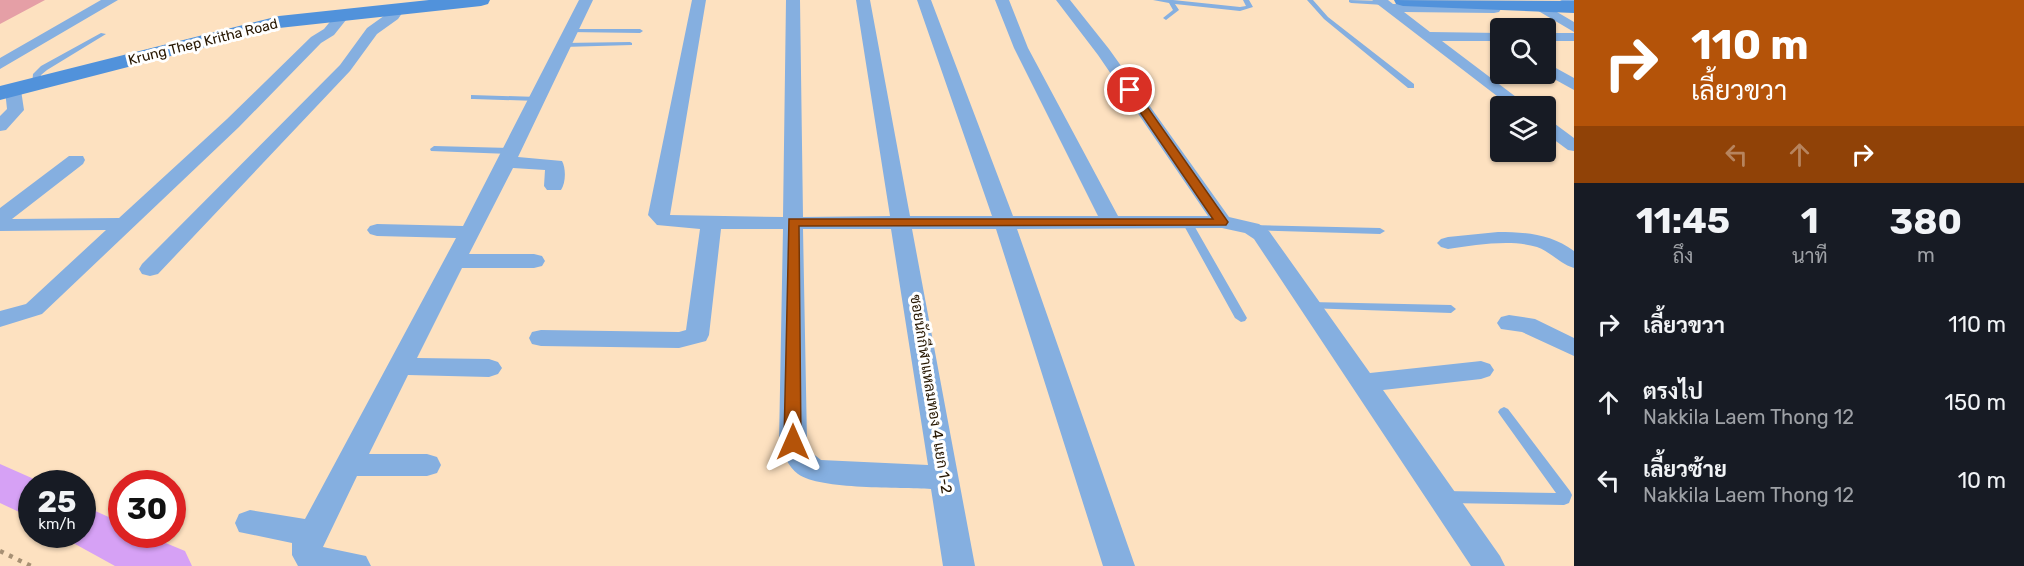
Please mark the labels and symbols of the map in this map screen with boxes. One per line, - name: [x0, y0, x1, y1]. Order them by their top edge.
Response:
- street label: Krung Thep Kritha Road: [126, 15, 280, 69]
- pin: [1104, 64, 1155, 115]
- street label: ซอยนักกีฬาแหลมทอง 4 แยก 1-2: [906, 293, 957, 495]
- position arrow: [761, 410, 825, 474]
- speed limit sign: 30: [108, 470, 186, 548]

